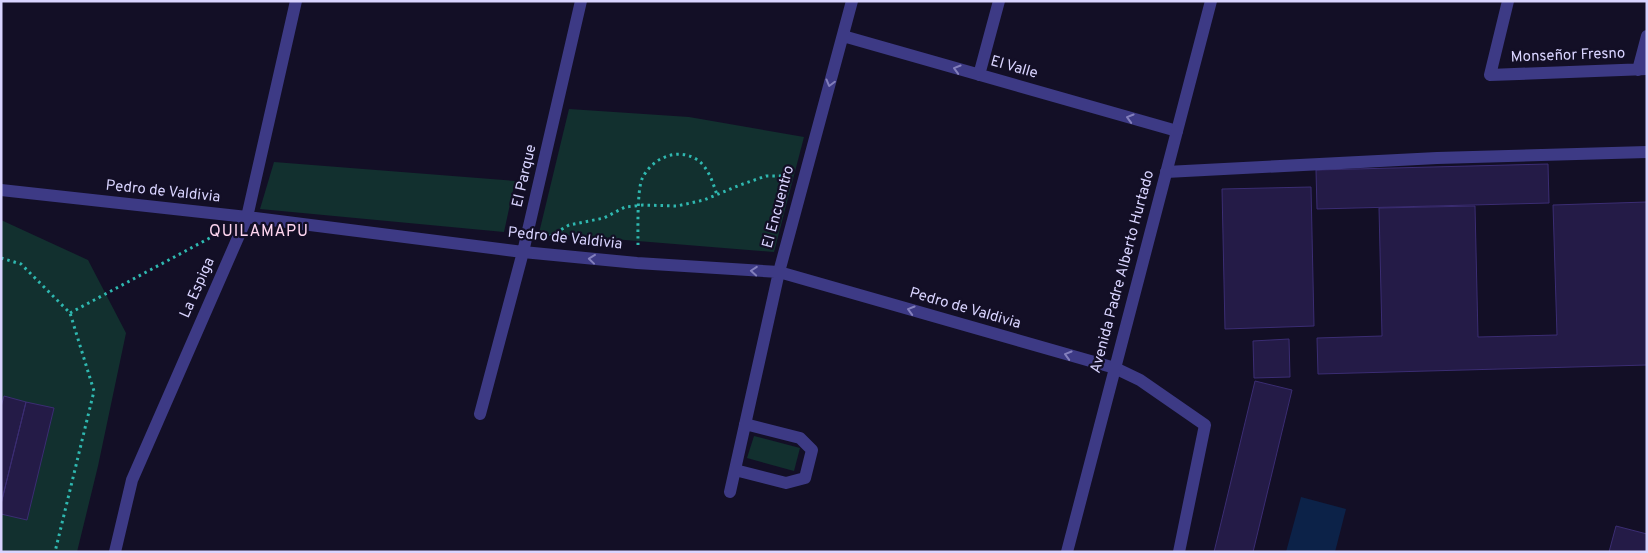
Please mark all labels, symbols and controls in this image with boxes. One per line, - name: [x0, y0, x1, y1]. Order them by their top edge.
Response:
- street label: Monseñor Fresno: [1510, 45, 1626, 67]
- street label: El Valle: [988, 52, 1040, 84]
- one-way arrow: [953, 64, 961, 74]
- one-way arrow: [825, 79, 836, 88]
- one-way arrow: [1126, 113, 1135, 123]
- street label: El Parque: [509, 143, 541, 209]
- street label: El Encuentro: [759, 163, 799, 251]
- street label: Avenida Padre Alberto Hurtado: [1087, 168, 1159, 376]
- street label: Pedro de Valdivia: [105, 177, 221, 207]
- district label: QUILAMAPU: [209, 222, 309, 242]
- street label: Pedro de Valdivia: [507, 224, 623, 254]
- one-way arrow: [588, 253, 596, 264]
- street label: La Espiga: [176, 255, 220, 321]
- one-way arrow: [750, 265, 758, 276]
- street label: Pedro de Valdivia: [907, 284, 1023, 334]
- one-way arrow: [908, 306, 916, 316]
- one-way arrow: [1063, 350, 1072, 361]

